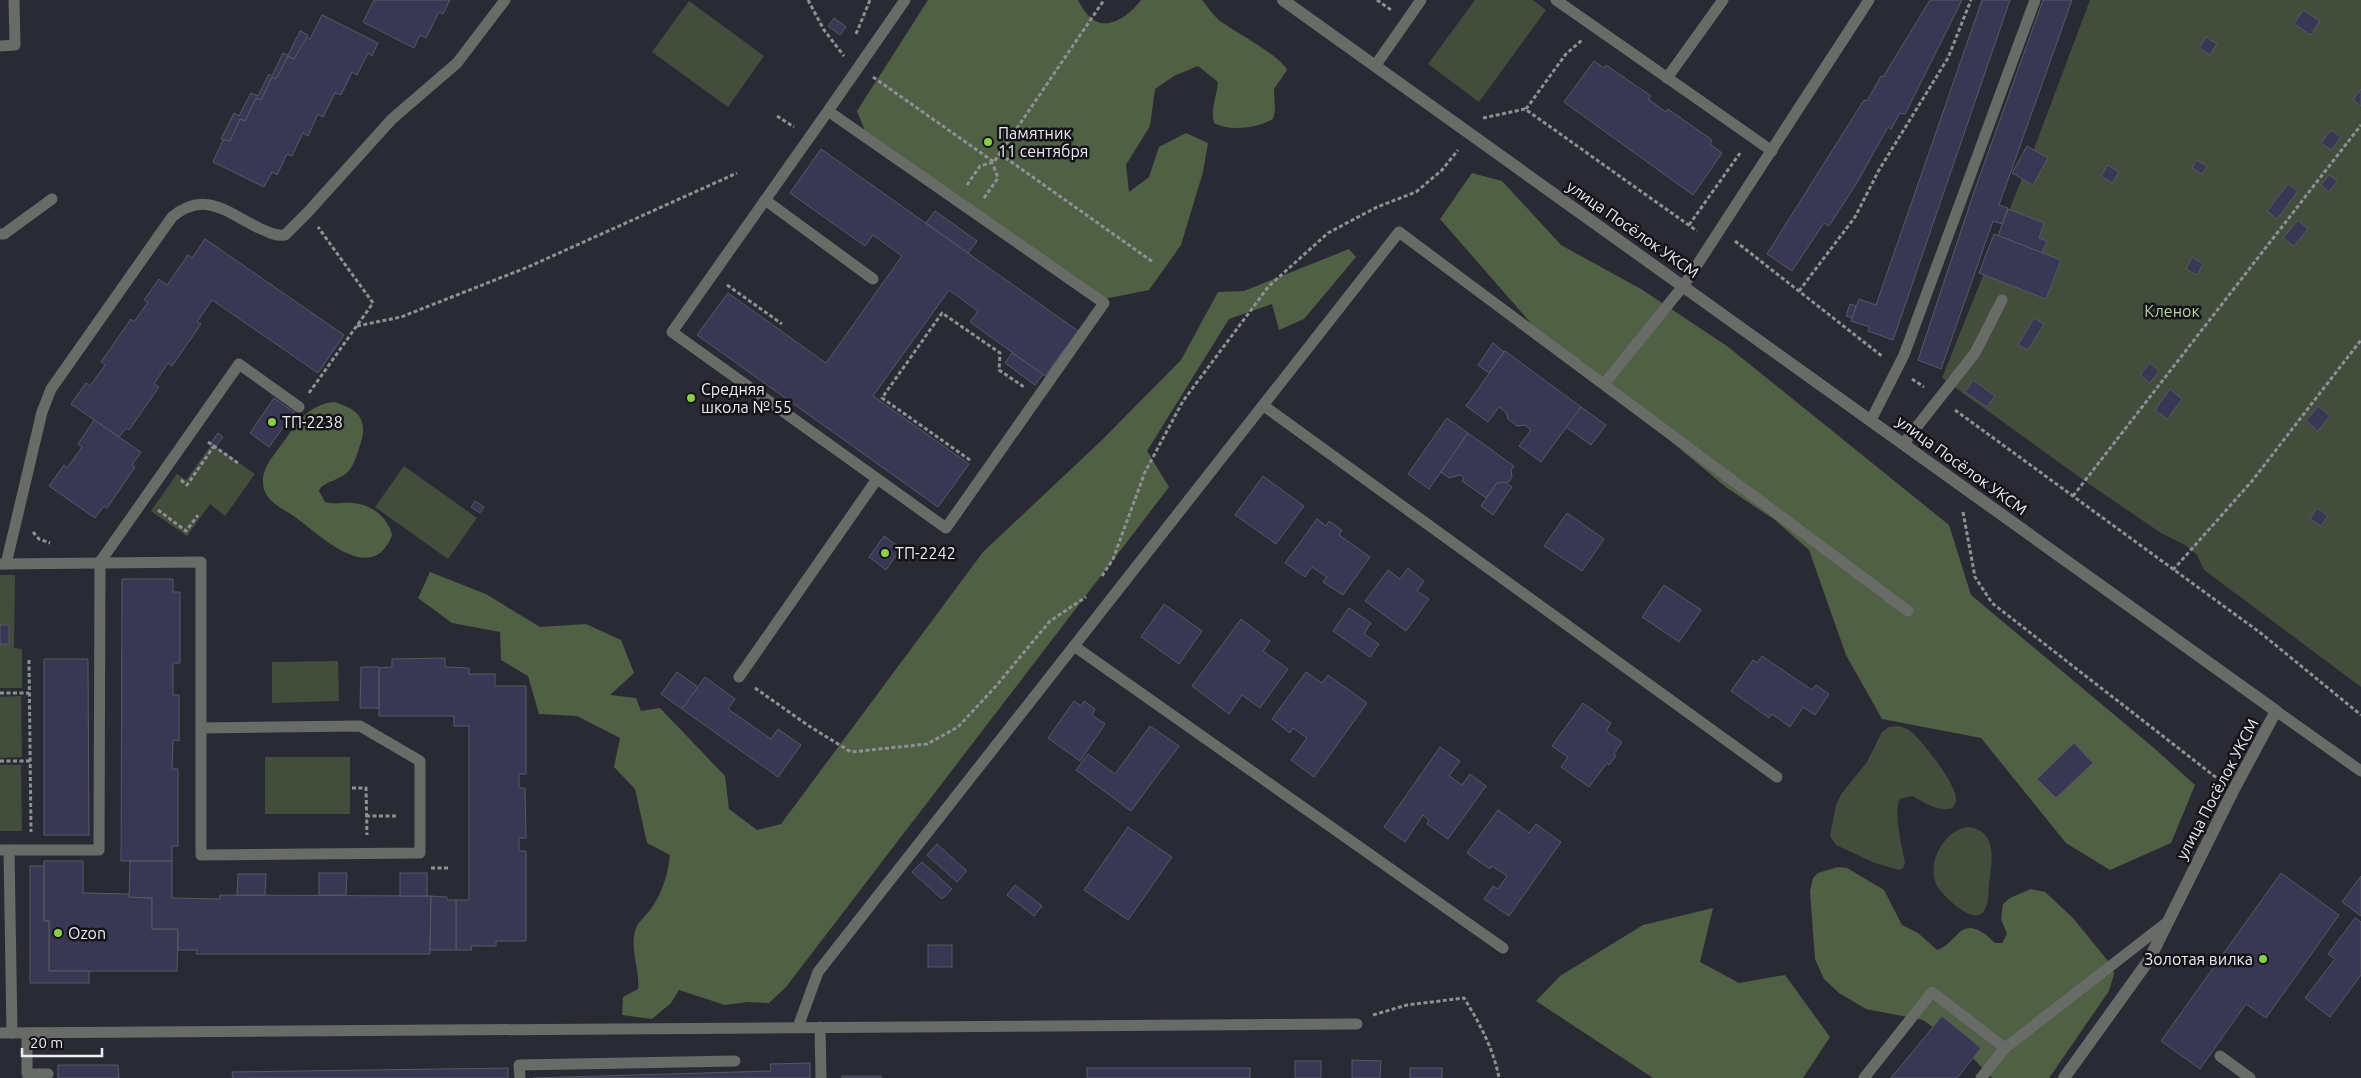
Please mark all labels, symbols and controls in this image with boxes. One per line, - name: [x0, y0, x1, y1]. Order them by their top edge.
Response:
- place label: Памятник 11 сентября: [998, 124, 1088, 160]
- marker: Памятник 11 сентября: [982, 136, 994, 148]
- street label: улица Посёлок УКСМ: [1564, 177, 1702, 281]
- park label: Кленок: [2144, 302, 2200, 320]
- place label: Средняя школа № 55: [701, 380, 792, 416]
- marker: Средняя школа № 55: [685, 392, 697, 404]
- street label: улица Посёлок УКСМ: [1893, 412, 2031, 518]
- place label: ТП-2238: [282, 413, 343, 431]
- marker: ТП-2238: [266, 416, 278, 428]
- place label: ТП-2242: [895, 544, 956, 562]
- marker: ТП-2242: [879, 547, 891, 559]
- street label: улица Посёлок УКСМ: [2172, 716, 2262, 862]
- place label: Ozon: [68, 924, 106, 942]
- marker: Ozon: [52, 927, 64, 939]
- place label: Золотая вилка: [2144, 950, 2253, 968]
- marker: Золотая вилка: [2257, 953, 2269, 965]
- scale bar: [22, 1026, 102, 1058]
- text: 20 m: [30, 1034, 63, 1051]

